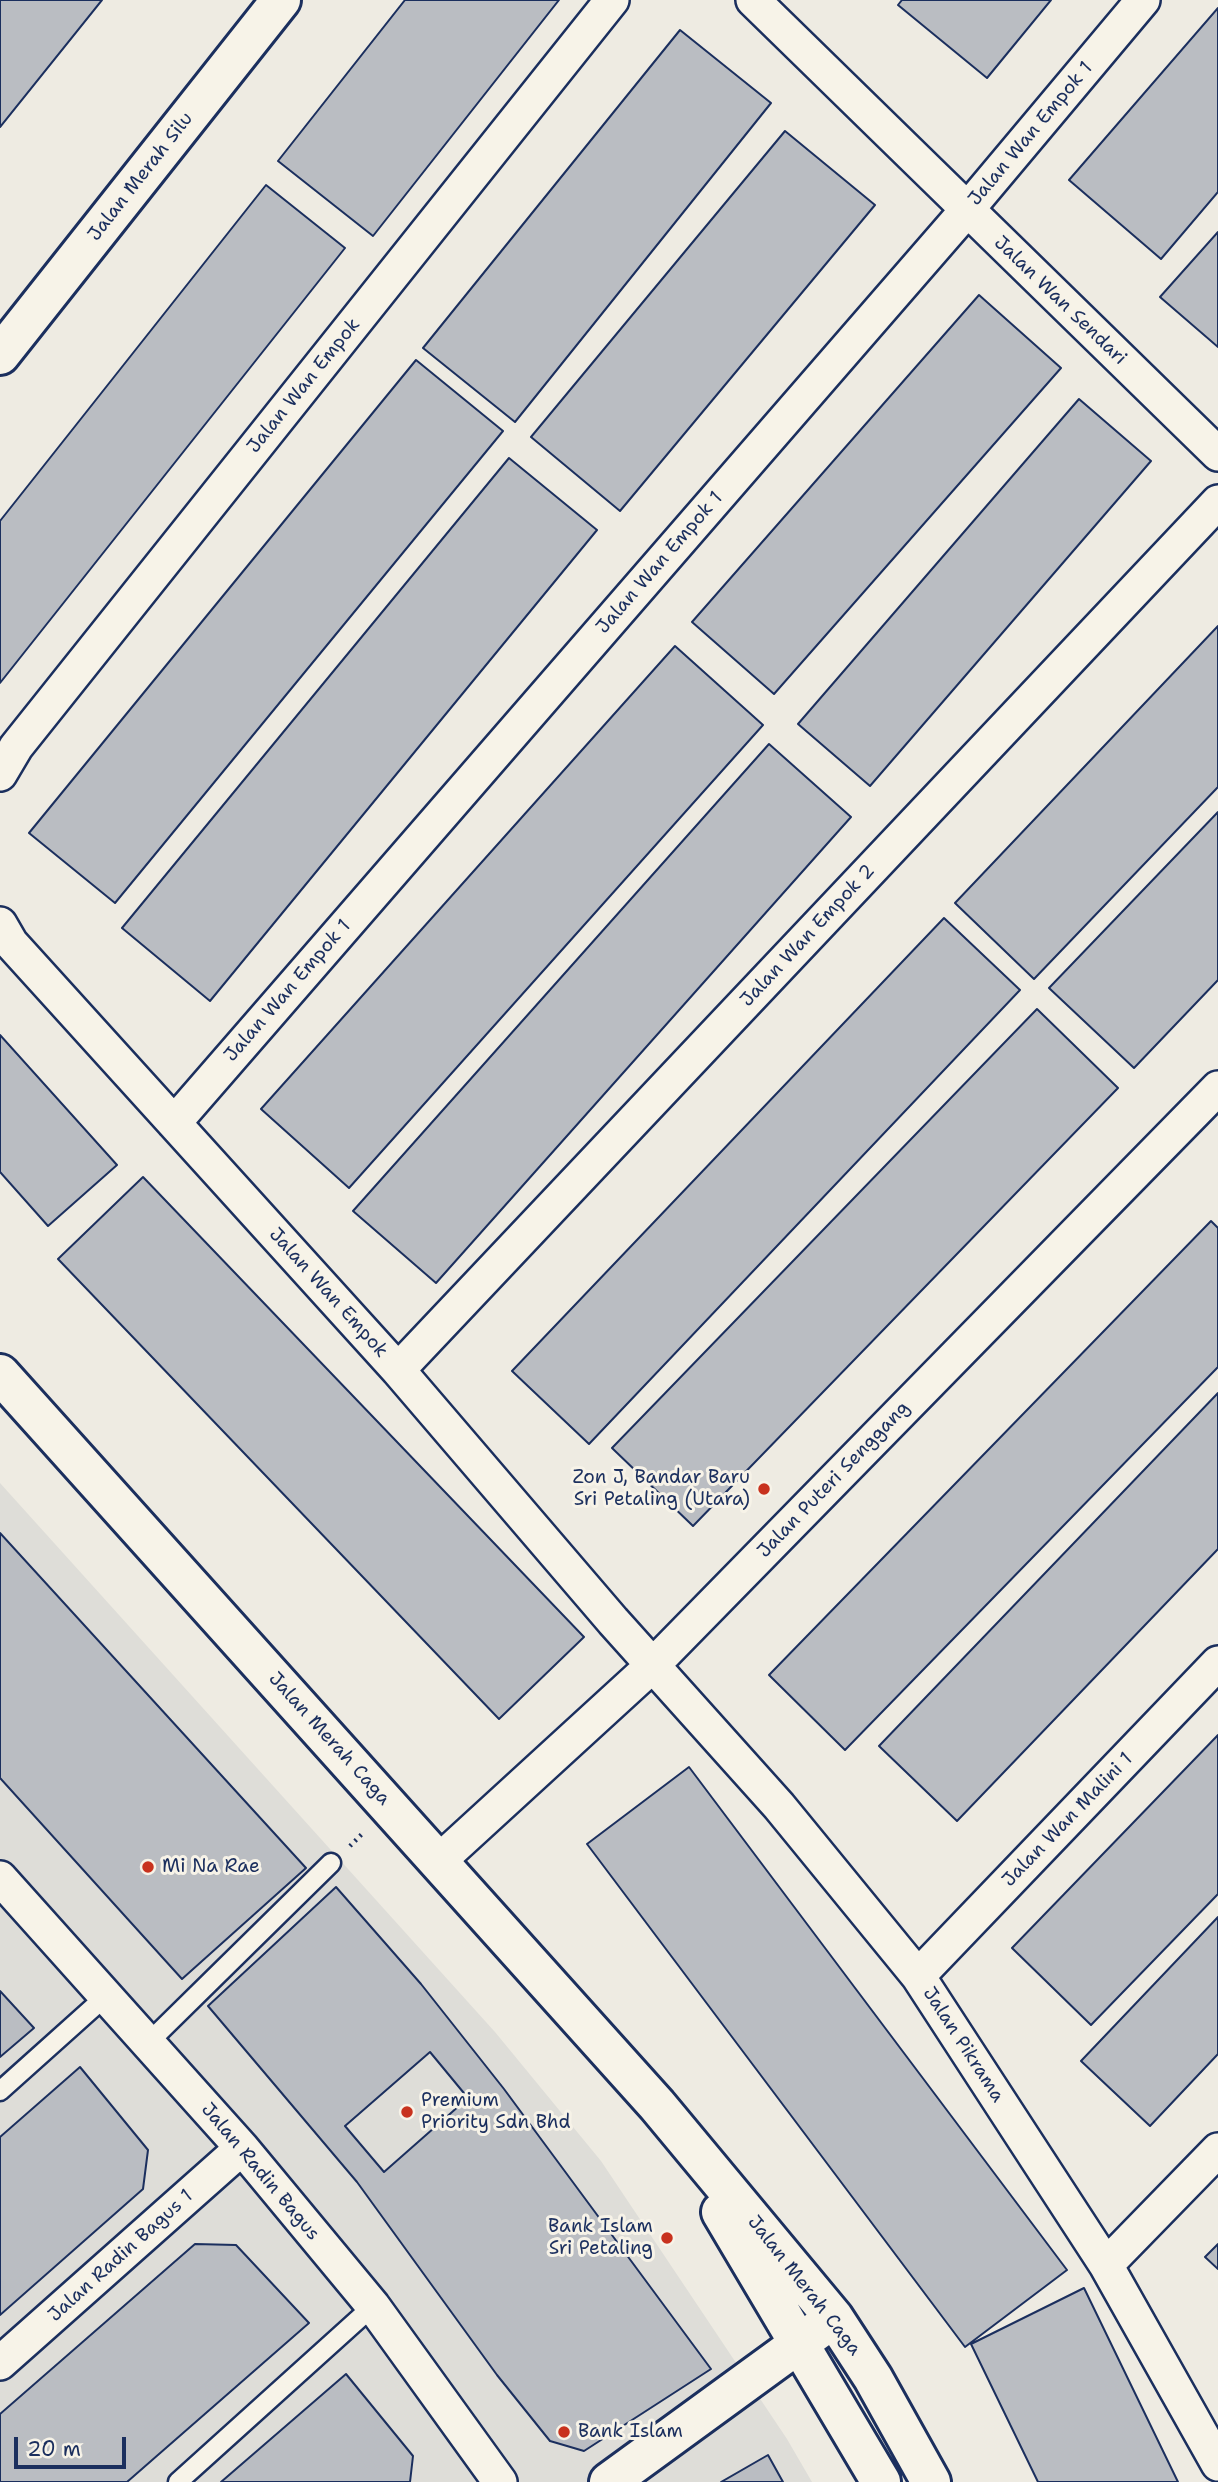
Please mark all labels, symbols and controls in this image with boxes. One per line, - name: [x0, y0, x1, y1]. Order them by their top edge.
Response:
- street label: Jalan Wan Empok 1: [964, 57, 1098, 211]
- street label: Jalan Merah Silu: [84, 108, 198, 246]
- street label: Jalan Wan Sendari: [989, 232, 1131, 370]
- street label: Jalan Wan Empok: [243, 314, 365, 458]
- street label: Jalan Wan Empok 1: [592, 487, 728, 639]
- street label: Jalan Wan Empok 2: [736, 860, 880, 1012]
- street label: Jalan Wan Empok 1: [220, 915, 356, 1067]
- street label: Jalan Wan Empok: [264, 1223, 392, 1363]
- street label: Jalan Puteri Senggang: [753, 1397, 915, 1563]
- place label: Zon J, Bandar Baru Sri Petaling (Utara): [573, 1467, 750, 1511]
- marker: Zon J, Bandar Baru Sri Petaling (Utara): [756, 1481, 772, 1497]
- street label: Jalan Merah Caga: [263, 1668, 395, 1810]
- street label: Jalan Wan Malini 1: [998, 1748, 1138, 1892]
- place label: Mi Na Rae: [162, 1856, 260, 1878]
- marker: Mi Na Rae: [140, 1859, 156, 1875]
- street label: Jalan Pikrama: [917, 1983, 1009, 2107]
- place label: Premium Priority Sdn Bhd: [421, 2090, 570, 2134]
- street label: Jalan Radin Bagus: [196, 2099, 324, 2245]
- marker: Premium Priority Sdn Bhd: [399, 2104, 415, 2120]
- street label: Jalan Radin Bagus 1: [44, 2185, 198, 2327]
- street label: Jalan Merah Caga: [742, 2211, 866, 2361]
- place label: Bank Islam Sri Petaling: [548, 2216, 653, 2260]
- marker: Bank Islam Sri Petaling: [659, 2230, 675, 2246]
- place label: Bank Islam: [578, 2421, 683, 2443]
- scale bar: [18, 2422, 130, 2466]
- marker: Bank Islam: [556, 2424, 572, 2440]
- text: 20 m: [27, 2435, 81, 2463]

